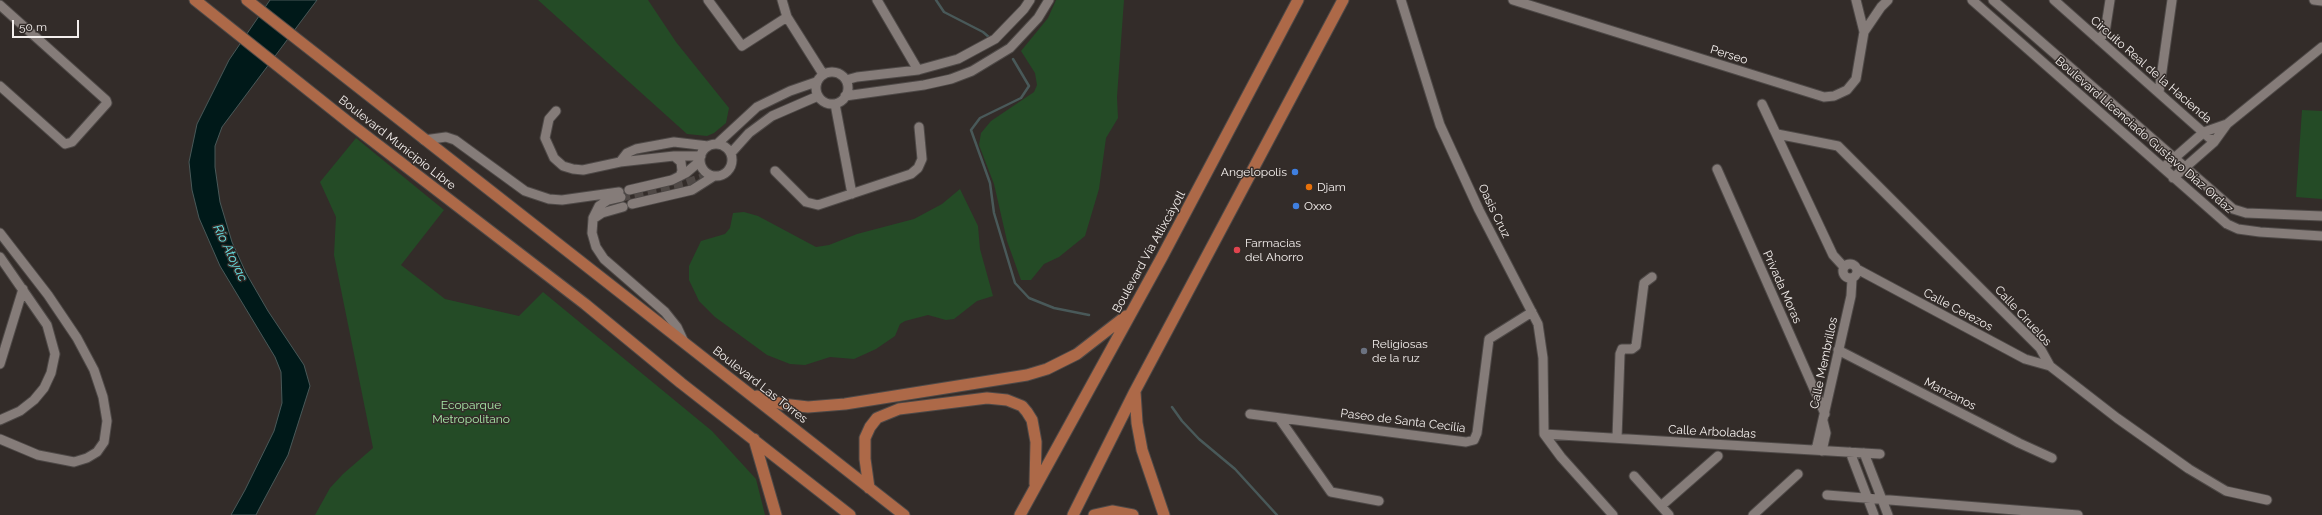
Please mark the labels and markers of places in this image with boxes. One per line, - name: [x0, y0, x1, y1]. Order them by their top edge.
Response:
- place label: Angelopolis: [1221, 165, 1287, 179]
- marker: Angelopolis: [1290, 167, 1300, 177]
- place label: Djam: [1317, 180, 1346, 194]
- marker: Djam: [1304, 182, 1314, 192]
- place label: Oxxo: [1304, 199, 1332, 213]
- marker: Oxxo: [1291, 201, 1301, 211]
- place label: Farmacias del Ahorro: [1245, 236, 1303, 264]
- marker: Farmacias del Ahorro: [1232, 245, 1242, 255]
- place label: Religiosas de la ruz: [1372, 337, 1428, 365]
- marker: Religiosas de la ruz: [1359, 346, 1369, 356]

